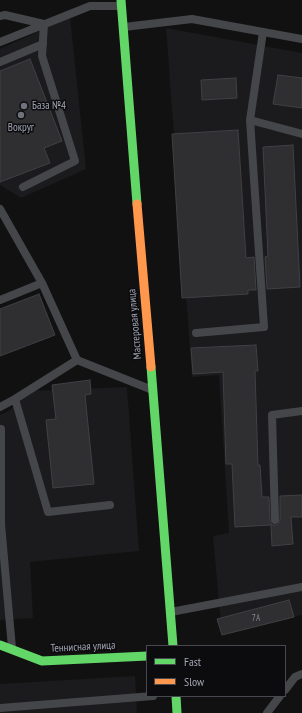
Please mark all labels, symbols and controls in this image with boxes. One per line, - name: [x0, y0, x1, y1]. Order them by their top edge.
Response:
- place label: База №4: [32, 99, 66, 113]
- marker: База №4: [19, 101, 29, 111]
- marker: Вокруг: [16, 110, 26, 120]
- place label: Вокруг: [8, 121, 34, 135]
- street label: Мастеровая улица: [125, 288, 145, 360]
- house number: 7А: [252, 613, 260, 623]
- street label: Теннисная улица: [50, 639, 116, 655]
- legend: [146, 645, 286, 697]
- text: Fast: [184, 654, 201, 669]
- text: Slow: [184, 674, 204, 689]

